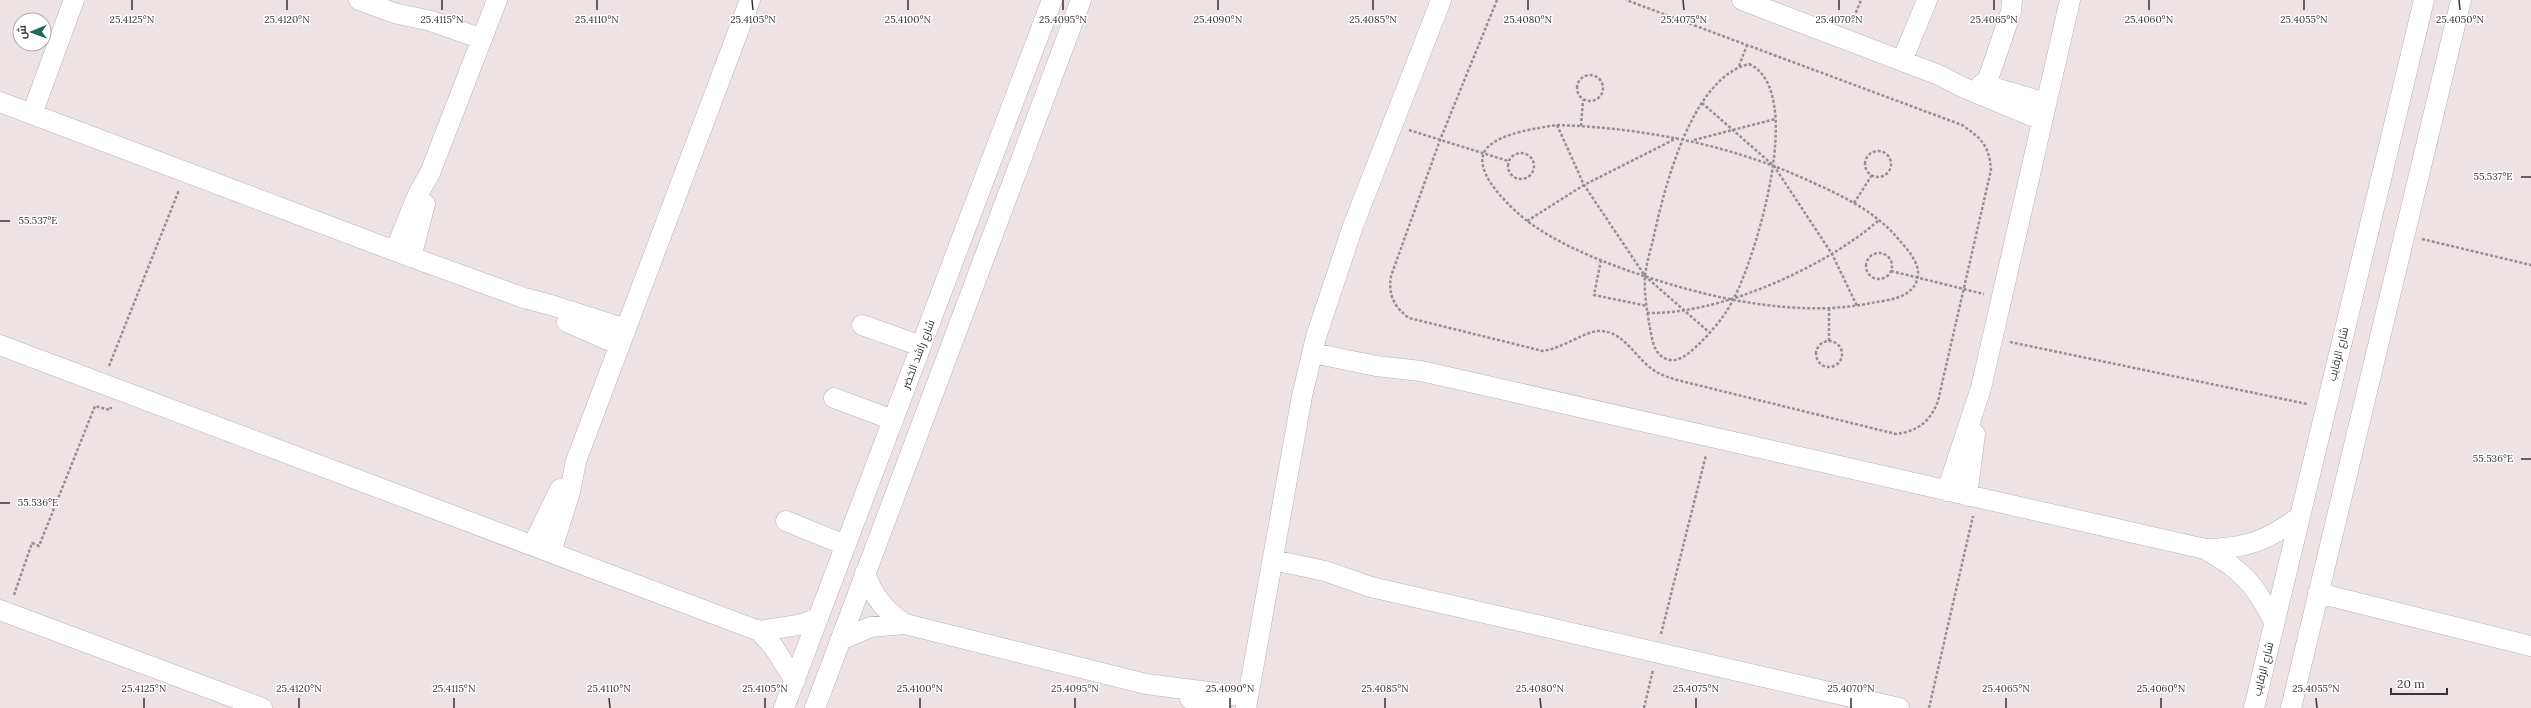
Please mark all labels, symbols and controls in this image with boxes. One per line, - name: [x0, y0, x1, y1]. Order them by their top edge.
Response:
- north arrow: [12, 12, 52, 52]
- text: 25.4125°N: [110, 13, 155, 26]
- text: 25.4120°N: [264, 13, 310, 26]
- text: 25.4115°N: [420, 13, 464, 26]
- text: 25.4110°N: [575, 13, 619, 26]
- text: 25.4105°N: [730, 13, 776, 26]
- text: 25.4100°N: [885, 13, 932, 26]
- text: 25.4095°N: [1039, 13, 1087, 26]
- text: 25.4090°N: [1194, 13, 1243, 26]
- text: 25.4085°N: [1349, 13, 1397, 26]
- text: 25.4080°N: [1504, 13, 1553, 26]
- text: 25.4075°N: [1661, 13, 1708, 26]
- text: 25.4070°N: [1815, 13, 1863, 26]
- text: 25.4065°N: [1970, 13, 2018, 26]
- text: 25.4060°N: [2125, 13, 2174, 26]
- text: 25.4055°N: [2280, 13, 2328, 26]
- text: 25.4050°N: [2436, 13, 2484, 26]
- text: ش: [15, 25, 29, 39]
- text: 55.537°E: [2473, 170, 2513, 183]
- text: 55.537°E: [18, 214, 58, 227]
- street label: شارع راشد الخضر: [898, 317, 939, 392]
- street label: شارع الرقايب: [2325, 325, 2352, 383]
- text: 55.536°E: [2473, 452, 2513, 465]
- text: 55.536°E: [18, 496, 58, 509]
- street label: شارع الرقايب: [2250, 640, 2277, 698]
- scale bar: [2391, 670, 2447, 696]
- text: 20 m: [2397, 676, 2425, 691]
- text: 25.4125°N: [122, 682, 167, 695]
- text: 25.4120°N: [276, 682, 322, 695]
- text: 25.4115°N: [432, 682, 476, 695]
- text: 25.4110°N: [587, 682, 631, 695]
- text: 25.4105°N: [742, 682, 788, 695]
- text: 25.4100°N: [897, 682, 944, 695]
- text: 25.4095°N: [1051, 682, 1099, 695]
- text: 25.4090°N: [1206, 682, 1255, 695]
- text: 25.4085°N: [1361, 682, 1409, 695]
- text: 25.4080°N: [1516, 682, 1565, 695]
- text: 25.4075°N: [1673, 682, 1720, 695]
- text: 25.4070°N: [1827, 682, 1875, 695]
- text: 25.4065°N: [1982, 682, 2030, 695]
- text: 25.4060°N: [2137, 682, 2186, 695]
- text: 25.4055°N: [2292, 682, 2340, 695]

